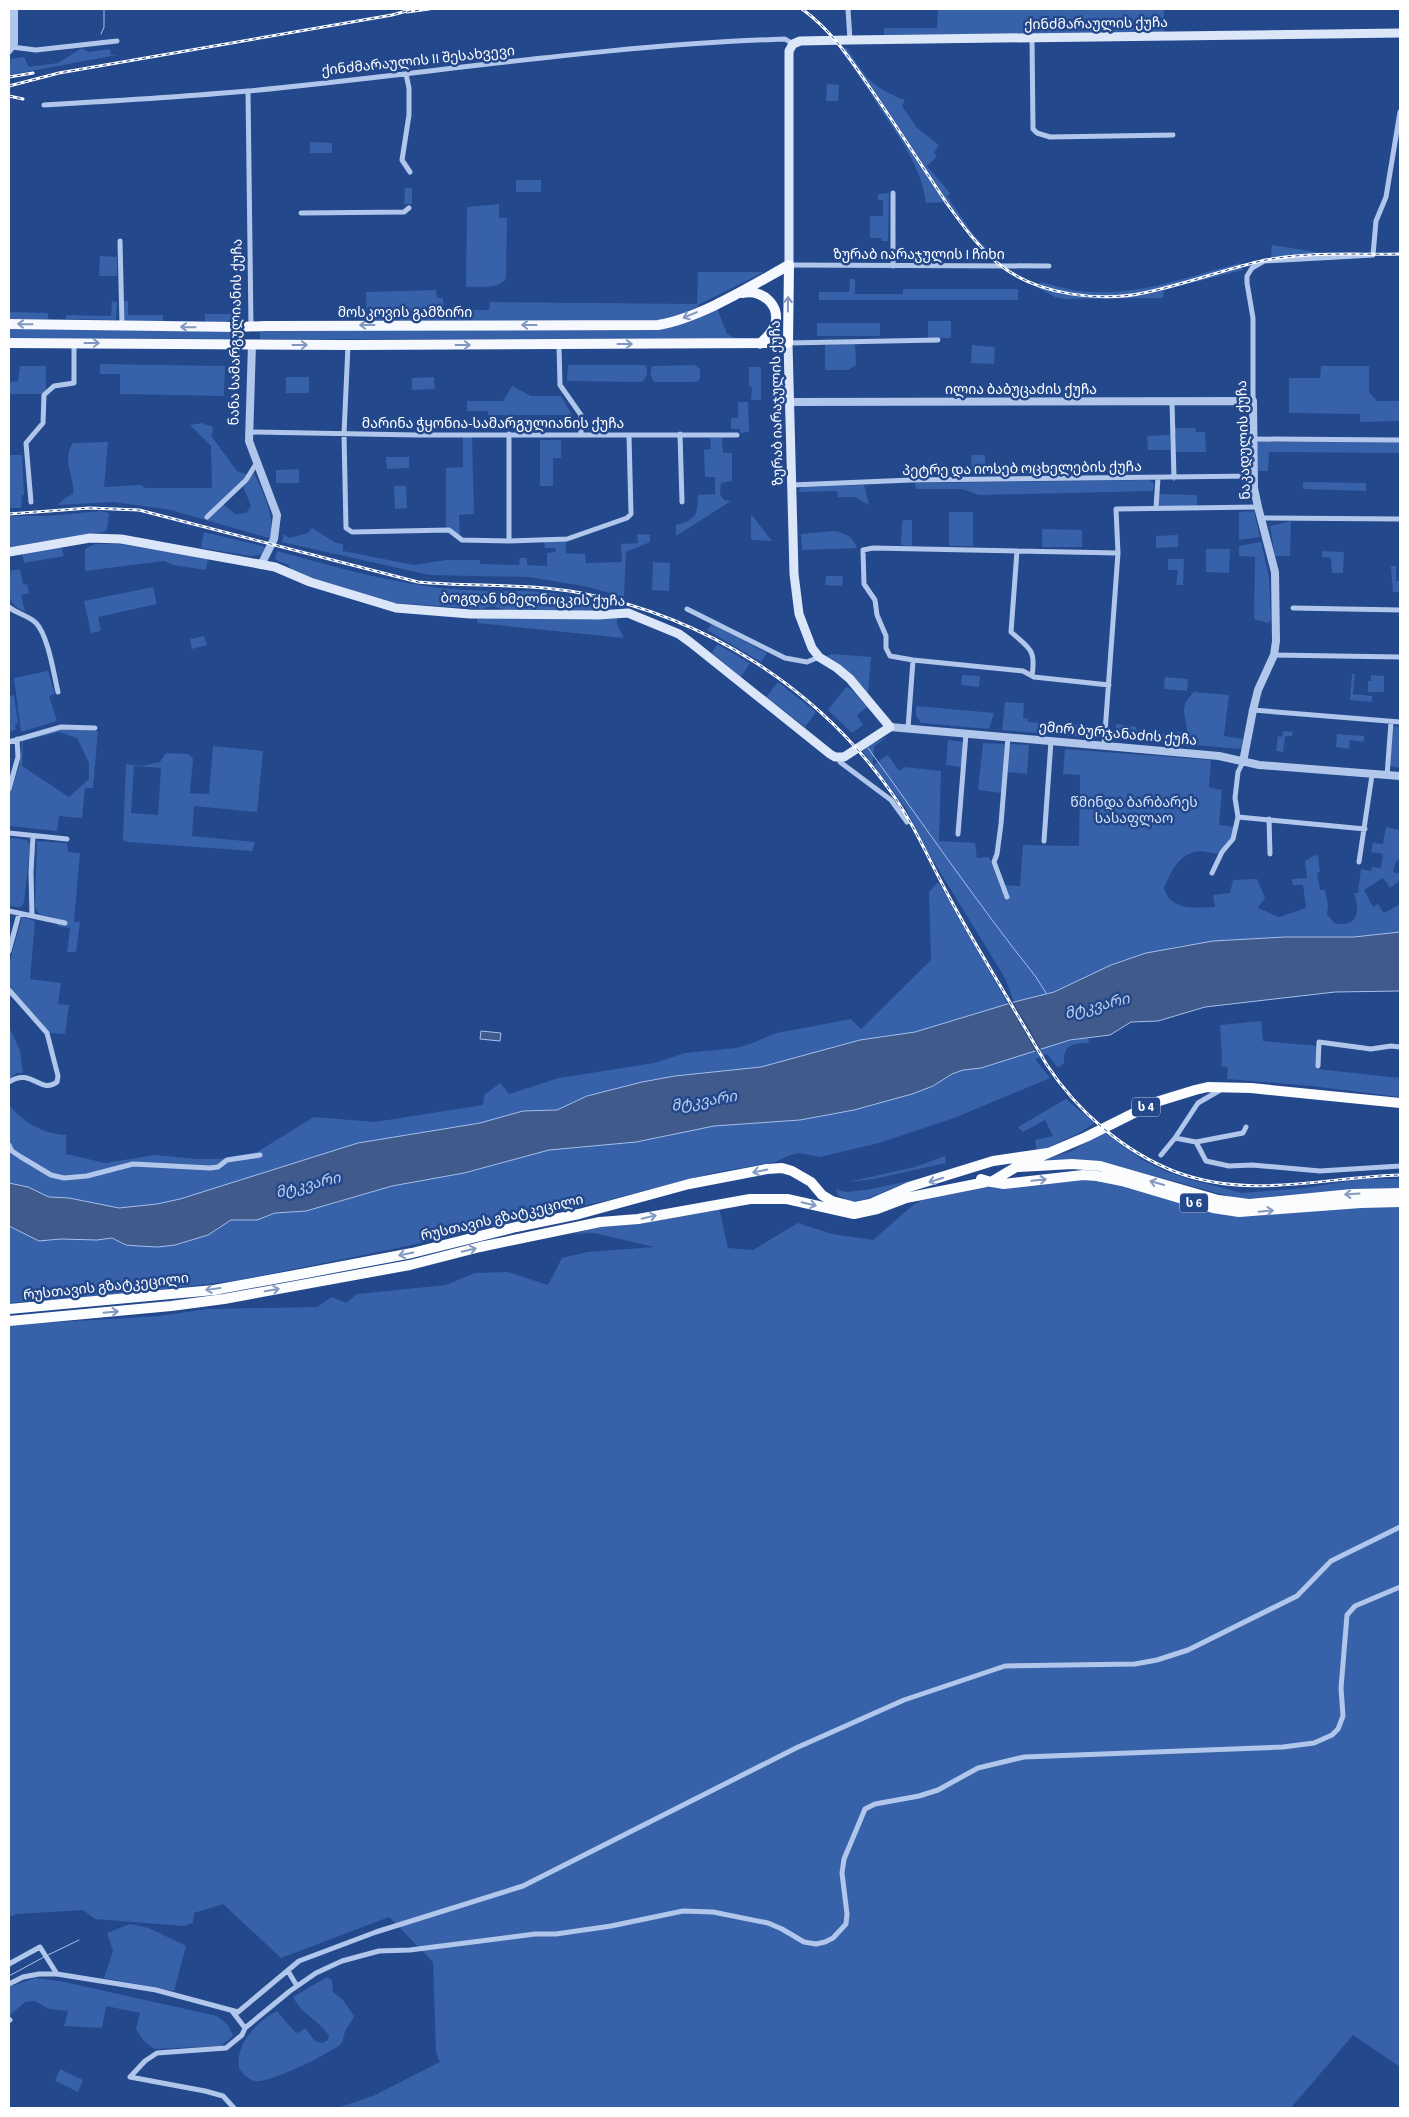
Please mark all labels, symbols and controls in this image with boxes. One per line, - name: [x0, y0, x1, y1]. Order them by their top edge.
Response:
- street label: ქინძმარაულის ქუჩა: [1024, 13, 1168, 35]
- street label: ქინძმარაულის II შესახვევი: [320, 41, 516, 81]
- street label: ნანა სამარგულიანის ქუჩა: [224, 238, 248, 426]
- street label: ზურაბ იარაჯულის I ჩიხი: [833, 245, 1005, 265]
- one-way arrow: [783, 296, 793, 312]
- street label: მოსკოვის გამზირი: [338, 303, 472, 323]
- one-way arrow: [683, 311, 698, 320]
- one-way arrow: [18, 319, 34, 329]
- one-way arrow: [359, 320, 375, 330]
- one-way arrow: [521, 320, 538, 330]
- street label: ზურაბ იარაჯულის ქუჩა: [766, 320, 788, 486]
- one-way arrow: [180, 322, 196, 332]
- one-way arrow: [84, 338, 100, 348]
- one-way arrow: [617, 339, 633, 349]
- one-way arrow: [292, 340, 308, 350]
- one-way arrow: [454, 340, 471, 350]
- street label: ილია ბაბუცაძის ქუჩა: [945, 380, 1097, 400]
- street label: ნაკადულის ქუჩა: [1232, 380, 1256, 500]
- street label: მარინა ჭყონია-სამარგულიანის ქუჩა: [362, 414, 624, 434]
- street label: პეტრე და იოსებ ოცხელების ქუჩა: [902, 457, 1142, 481]
- street label: ბოგდან ხმელნიცკის ქუჩა: [440, 588, 625, 612]
- street label: ემირ ბურჯანაძის ქუჩა: [1038, 717, 1198, 751]
- park label: წმინდა ბარბარეს სასაფლაო: [1070, 793, 1198, 829]
- water label: მტკვარი: [1062, 988, 1133, 1025]
- water label: მტკვარი: [670, 1086, 740, 1117]
- road number: ს 4: [1132, 1098, 1160, 1116]
- one-way arrow: [753, 1166, 769, 1176]
- water label: მტკვარი: [273, 1167, 344, 1204]
- one-way arrow: [1031, 1175, 1047, 1185]
- one-way arrow: [929, 1176, 944, 1185]
- one-way arrow: [1150, 1177, 1166, 1187]
- street label: რუსთავის გზატკეცილი: [419, 1190, 586, 1246]
- one-way arrow: [1344, 1190, 1360, 1199]
- road number: ს 6: [1180, 1194, 1208, 1212]
- one-way arrow: [801, 1200, 817, 1209]
- one-way arrow: [1258, 1207, 1274, 1216]
- one-way arrow: [640, 1212, 656, 1221]
- one-way arrow: [460, 1245, 476, 1254]
- one-way arrow: [399, 1249, 415, 1259]
- street label: რუსთავის გზატკეცილი: [22, 1268, 190, 1306]
- one-way arrow: [206, 1285, 222, 1295]
- one-way arrow: [263, 1285, 279, 1295]
- one-way arrow: [102, 1308, 118, 1317]

